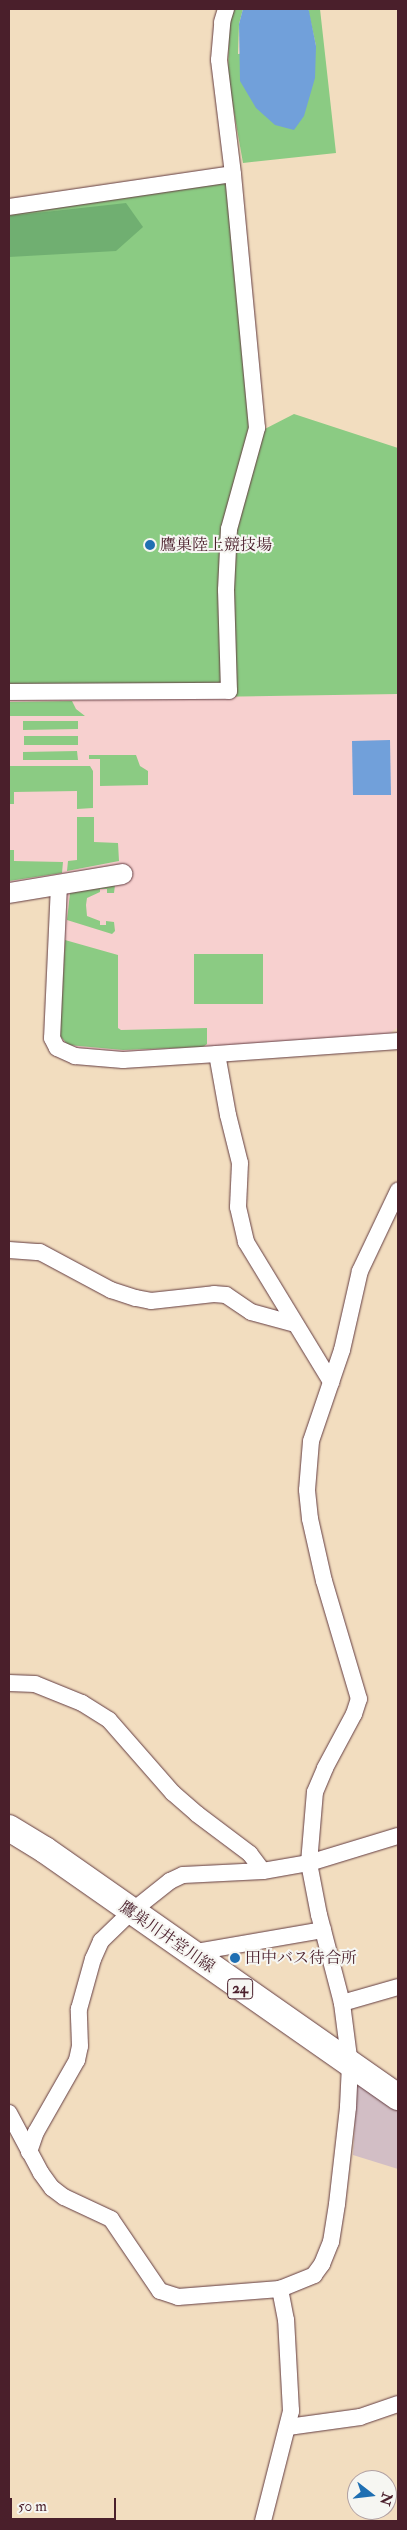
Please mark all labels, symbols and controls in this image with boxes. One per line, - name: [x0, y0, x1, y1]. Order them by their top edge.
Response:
- place label: 鷹巣陸上競技場: [160, 535, 272, 555]
- marker: 鷹巣陸上競技場: [144, 539, 156, 551]
- street label: 鷹巣川井堂川線: [116, 1897, 218, 1977]
- place label: 田中バス待合所: [245, 1948, 357, 1968]
- marker: 田中バス待合所: [229, 1952, 241, 1964]
- road number: 24: [226, 1976, 254, 2002]
- north arrow: [347, 2470, 397, 2520]
- scale bar: [12, 2488, 119, 2520]
- text: N: [376, 2491, 396, 2507]
- text: 50 m: [18, 2497, 47, 2516]

